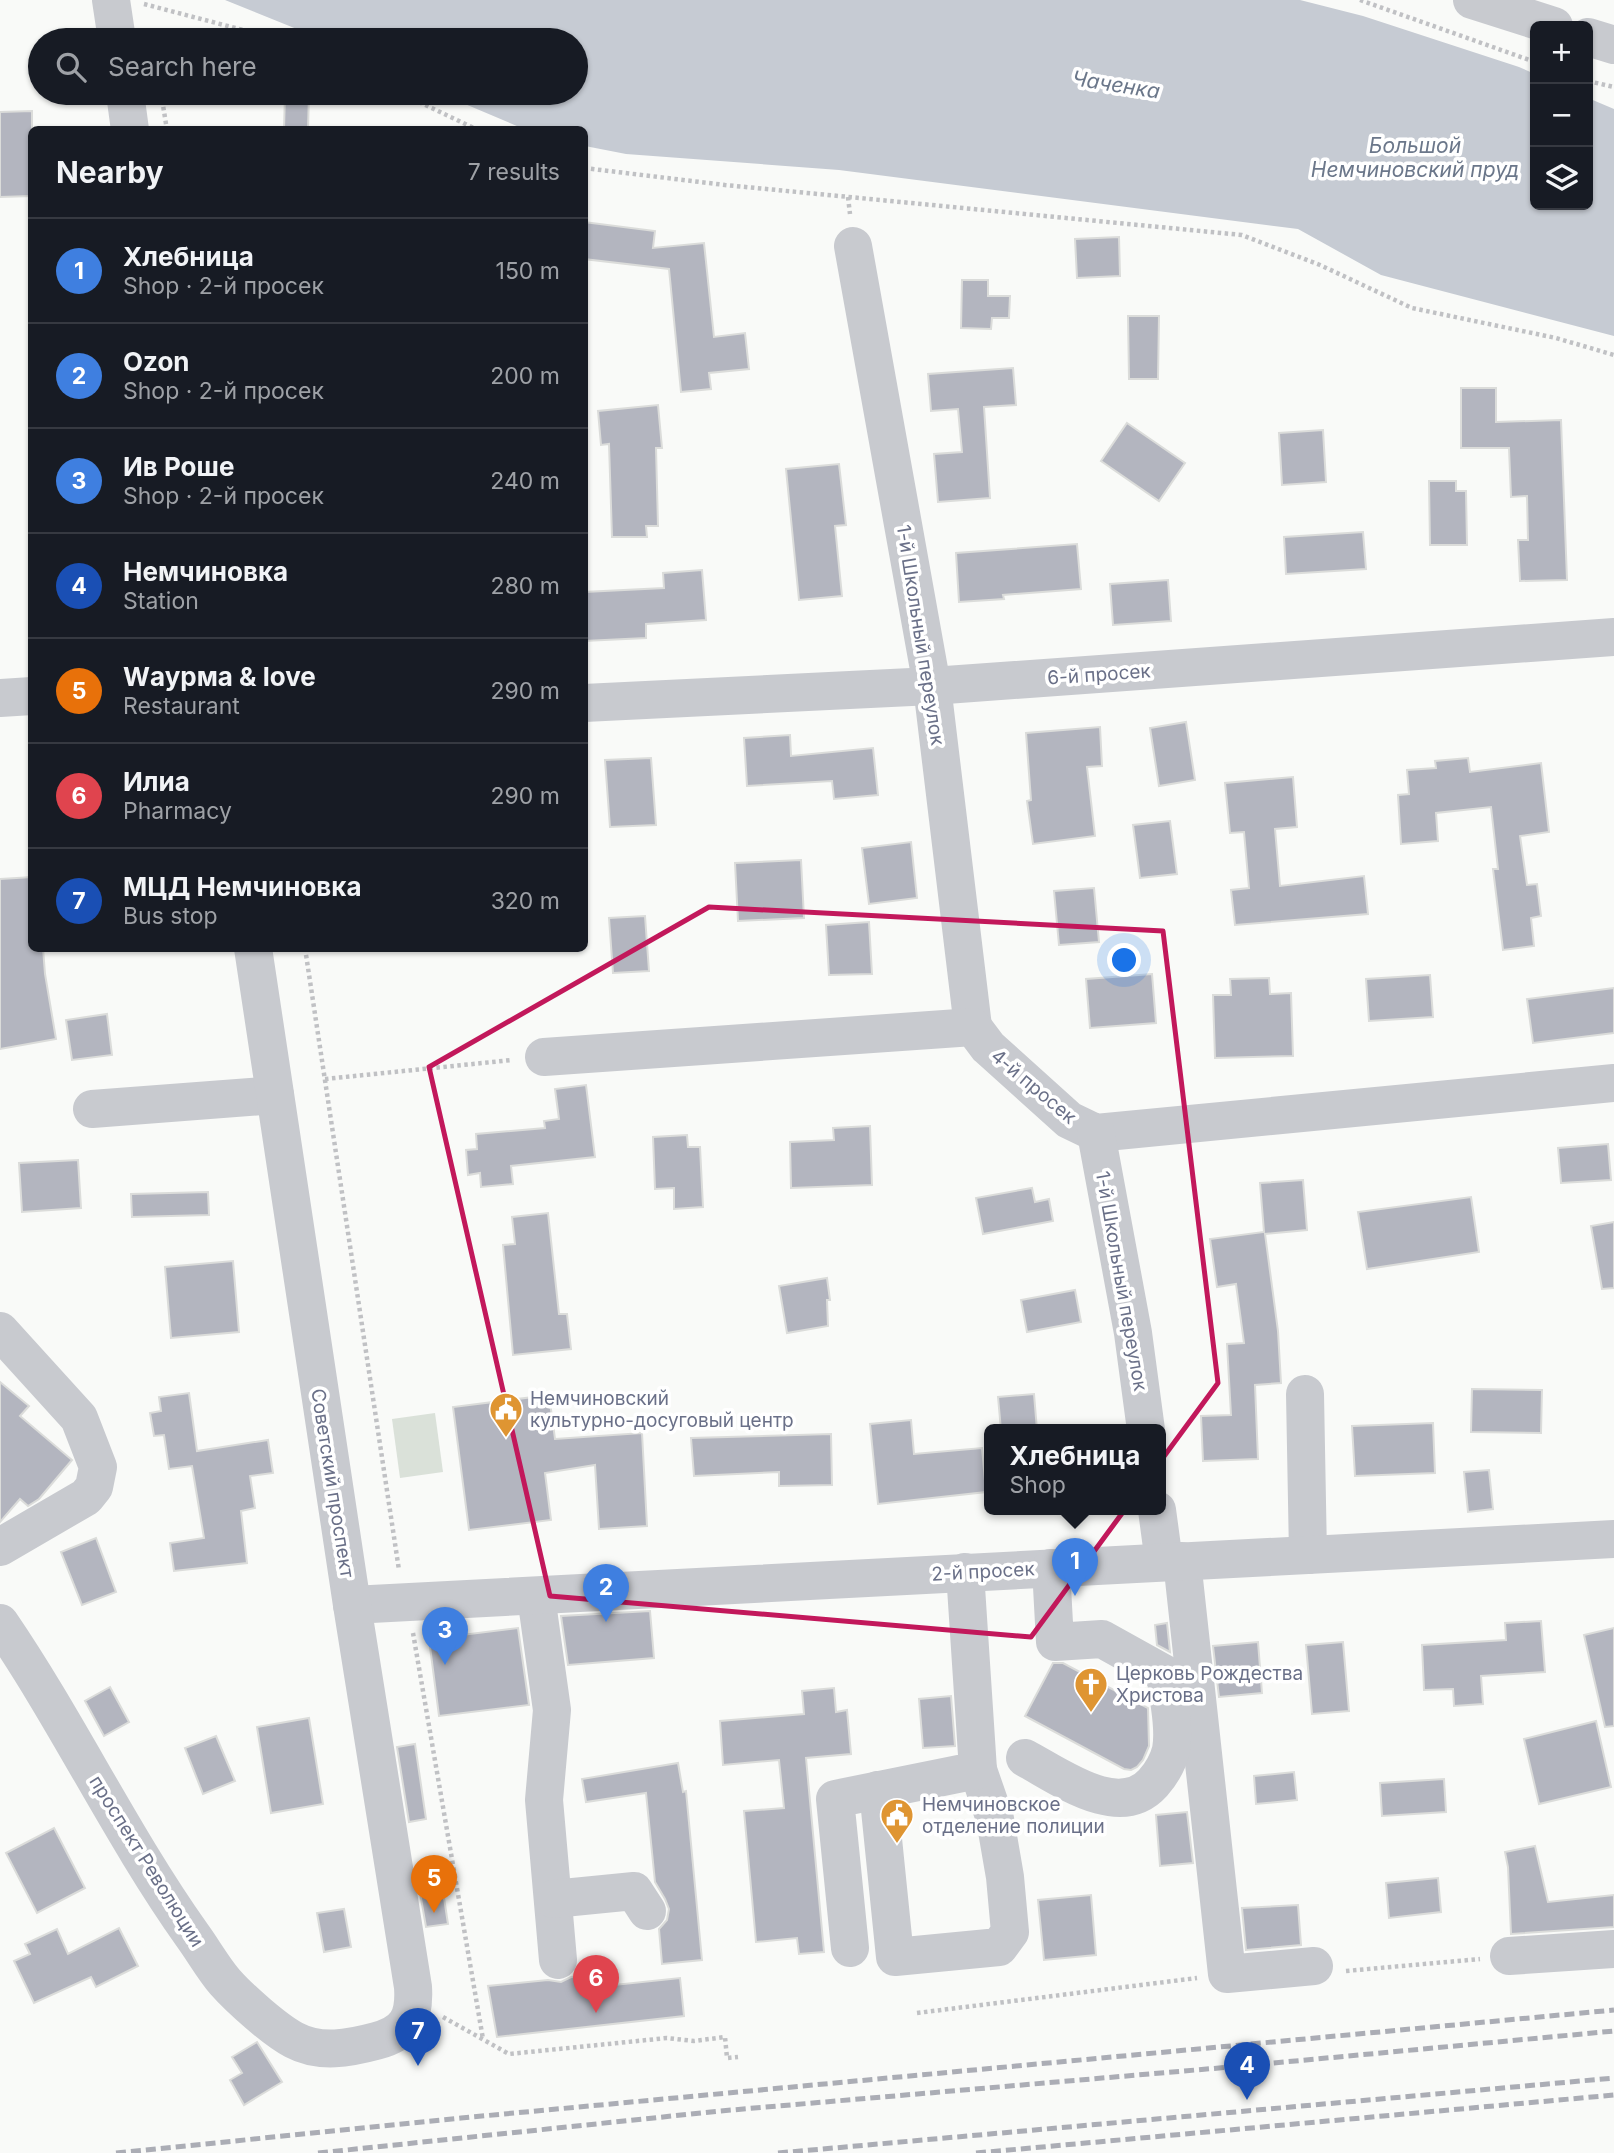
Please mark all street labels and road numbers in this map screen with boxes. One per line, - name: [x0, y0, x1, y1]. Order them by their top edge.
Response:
- street label: 1-й Школьный переулок: [892, 523, 949, 748]
- street label: 6-й просек: [1047, 659, 1152, 690]
- street label: 4-й просек: [986, 1044, 1081, 1129]
- street label: 1-й Школьный переулок: [1091, 1169, 1152, 1394]
- street label: Советский проспект: [306, 1387, 359, 1579]
- street label: 2-й просек: [931, 1557, 1036, 1586]
- street label: проспект Революции: [84, 1771, 209, 1951]

